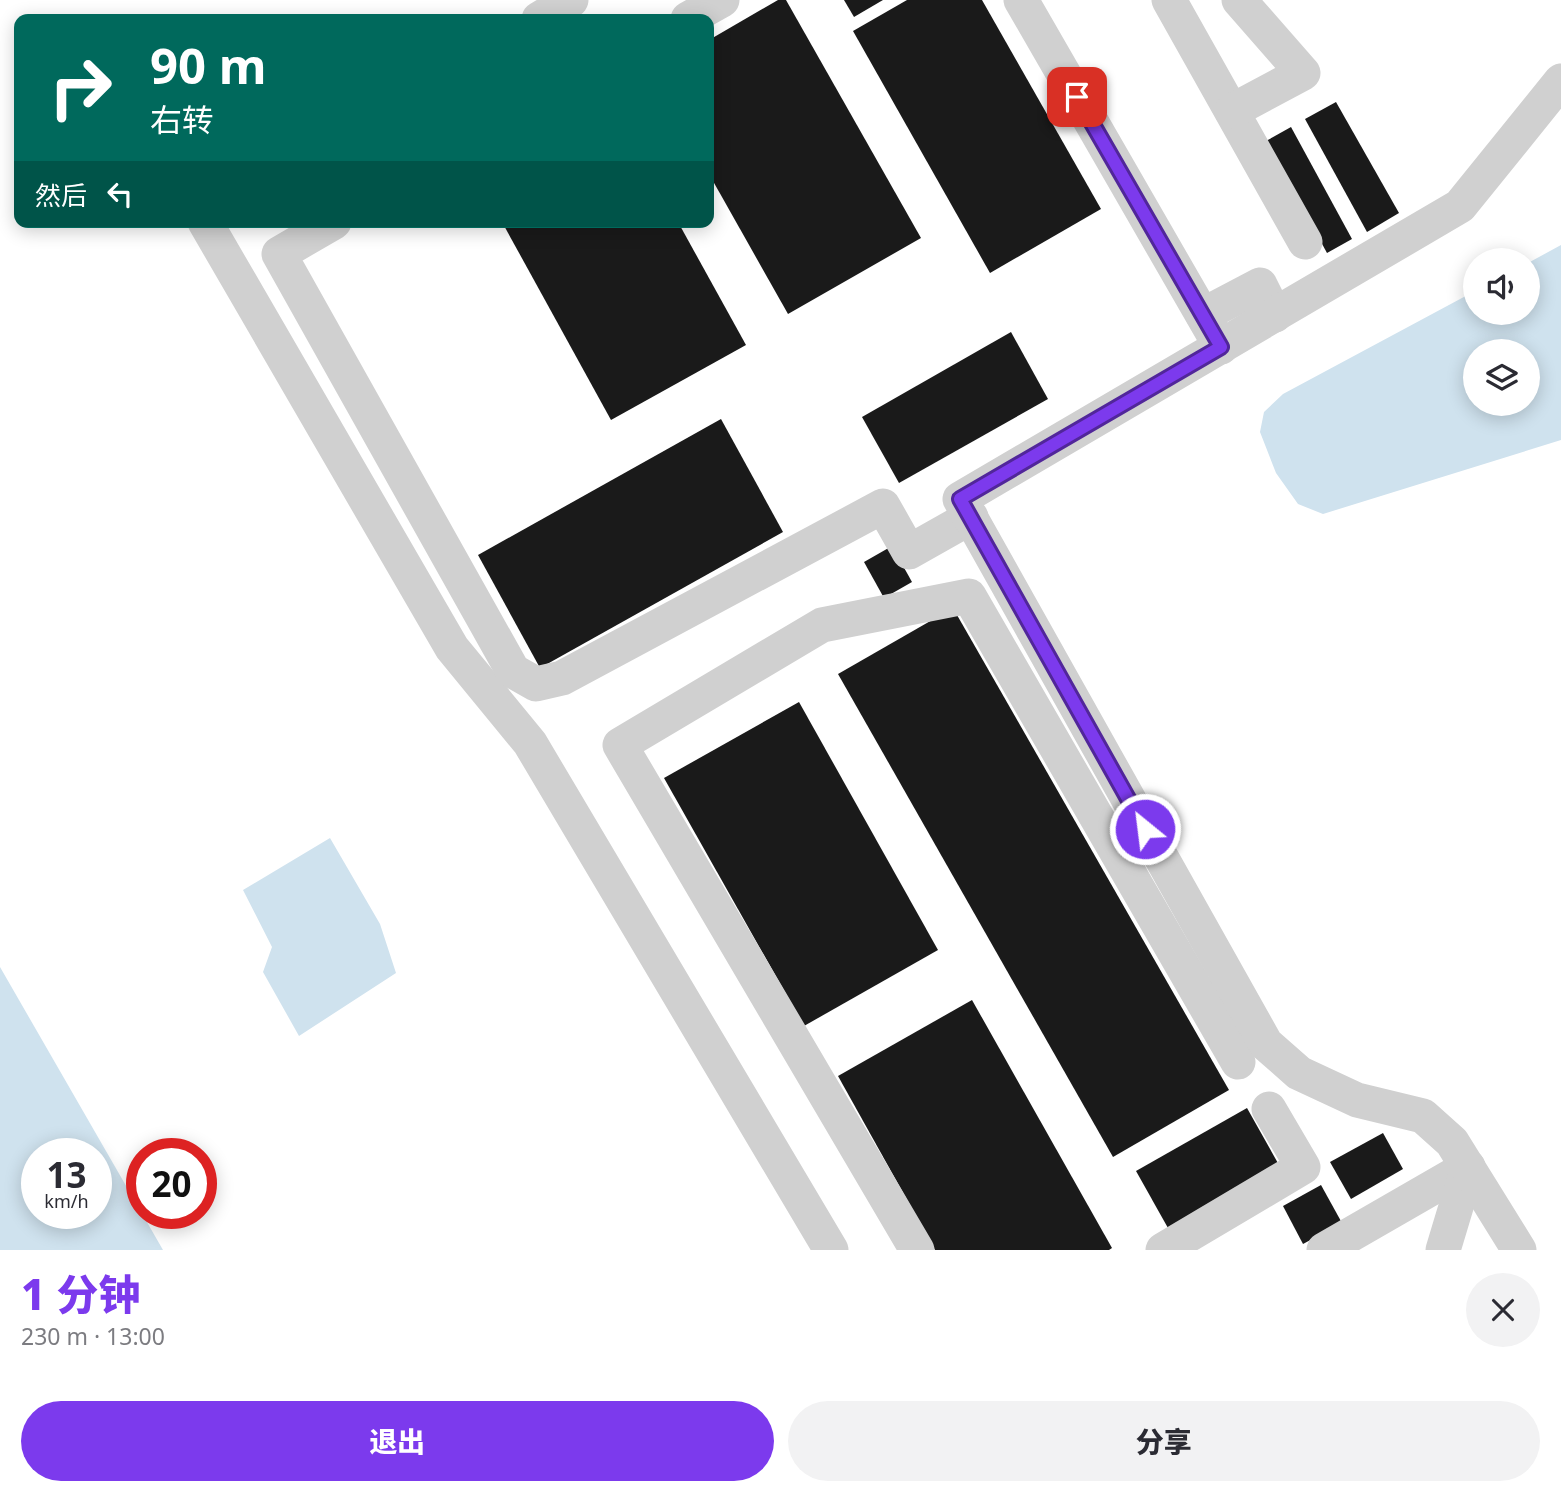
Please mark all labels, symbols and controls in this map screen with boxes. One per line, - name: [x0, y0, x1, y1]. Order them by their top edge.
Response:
- text: 90 m: [150, 32, 267, 98]
- icon: right: [35, 42, 126, 133]
- pin: [1047, 67, 1107, 127]
- icon: arrive: [1058, 78, 1096, 116]
- text: 右转: [150, 98, 214, 141]
- icon: left: [101, 175, 139, 213]
- text: 然后: [35, 177, 87, 213]
- map controls: [1463, 248, 1540, 416]
- button: sound: [1463, 248, 1540, 325]
- button: layers: [1463, 339, 1540, 416]
- position arrow: [1108, 792, 1182, 866]
- speed limit sign: 20: [126, 1138, 217, 1229]
- text: 13: [46, 1151, 87, 1198]
- text: km/h: [44, 1189, 89, 1213]
- text: 1 分钟: [21, 1265, 140, 1322]
- button: close: [1466, 1273, 1540, 1347]
- text: 230 m · 13:00: [21, 1320, 165, 1352]
- button: 退出: [21, 1401, 774, 1481]
- button: 分享: [788, 1401, 1540, 1481]

